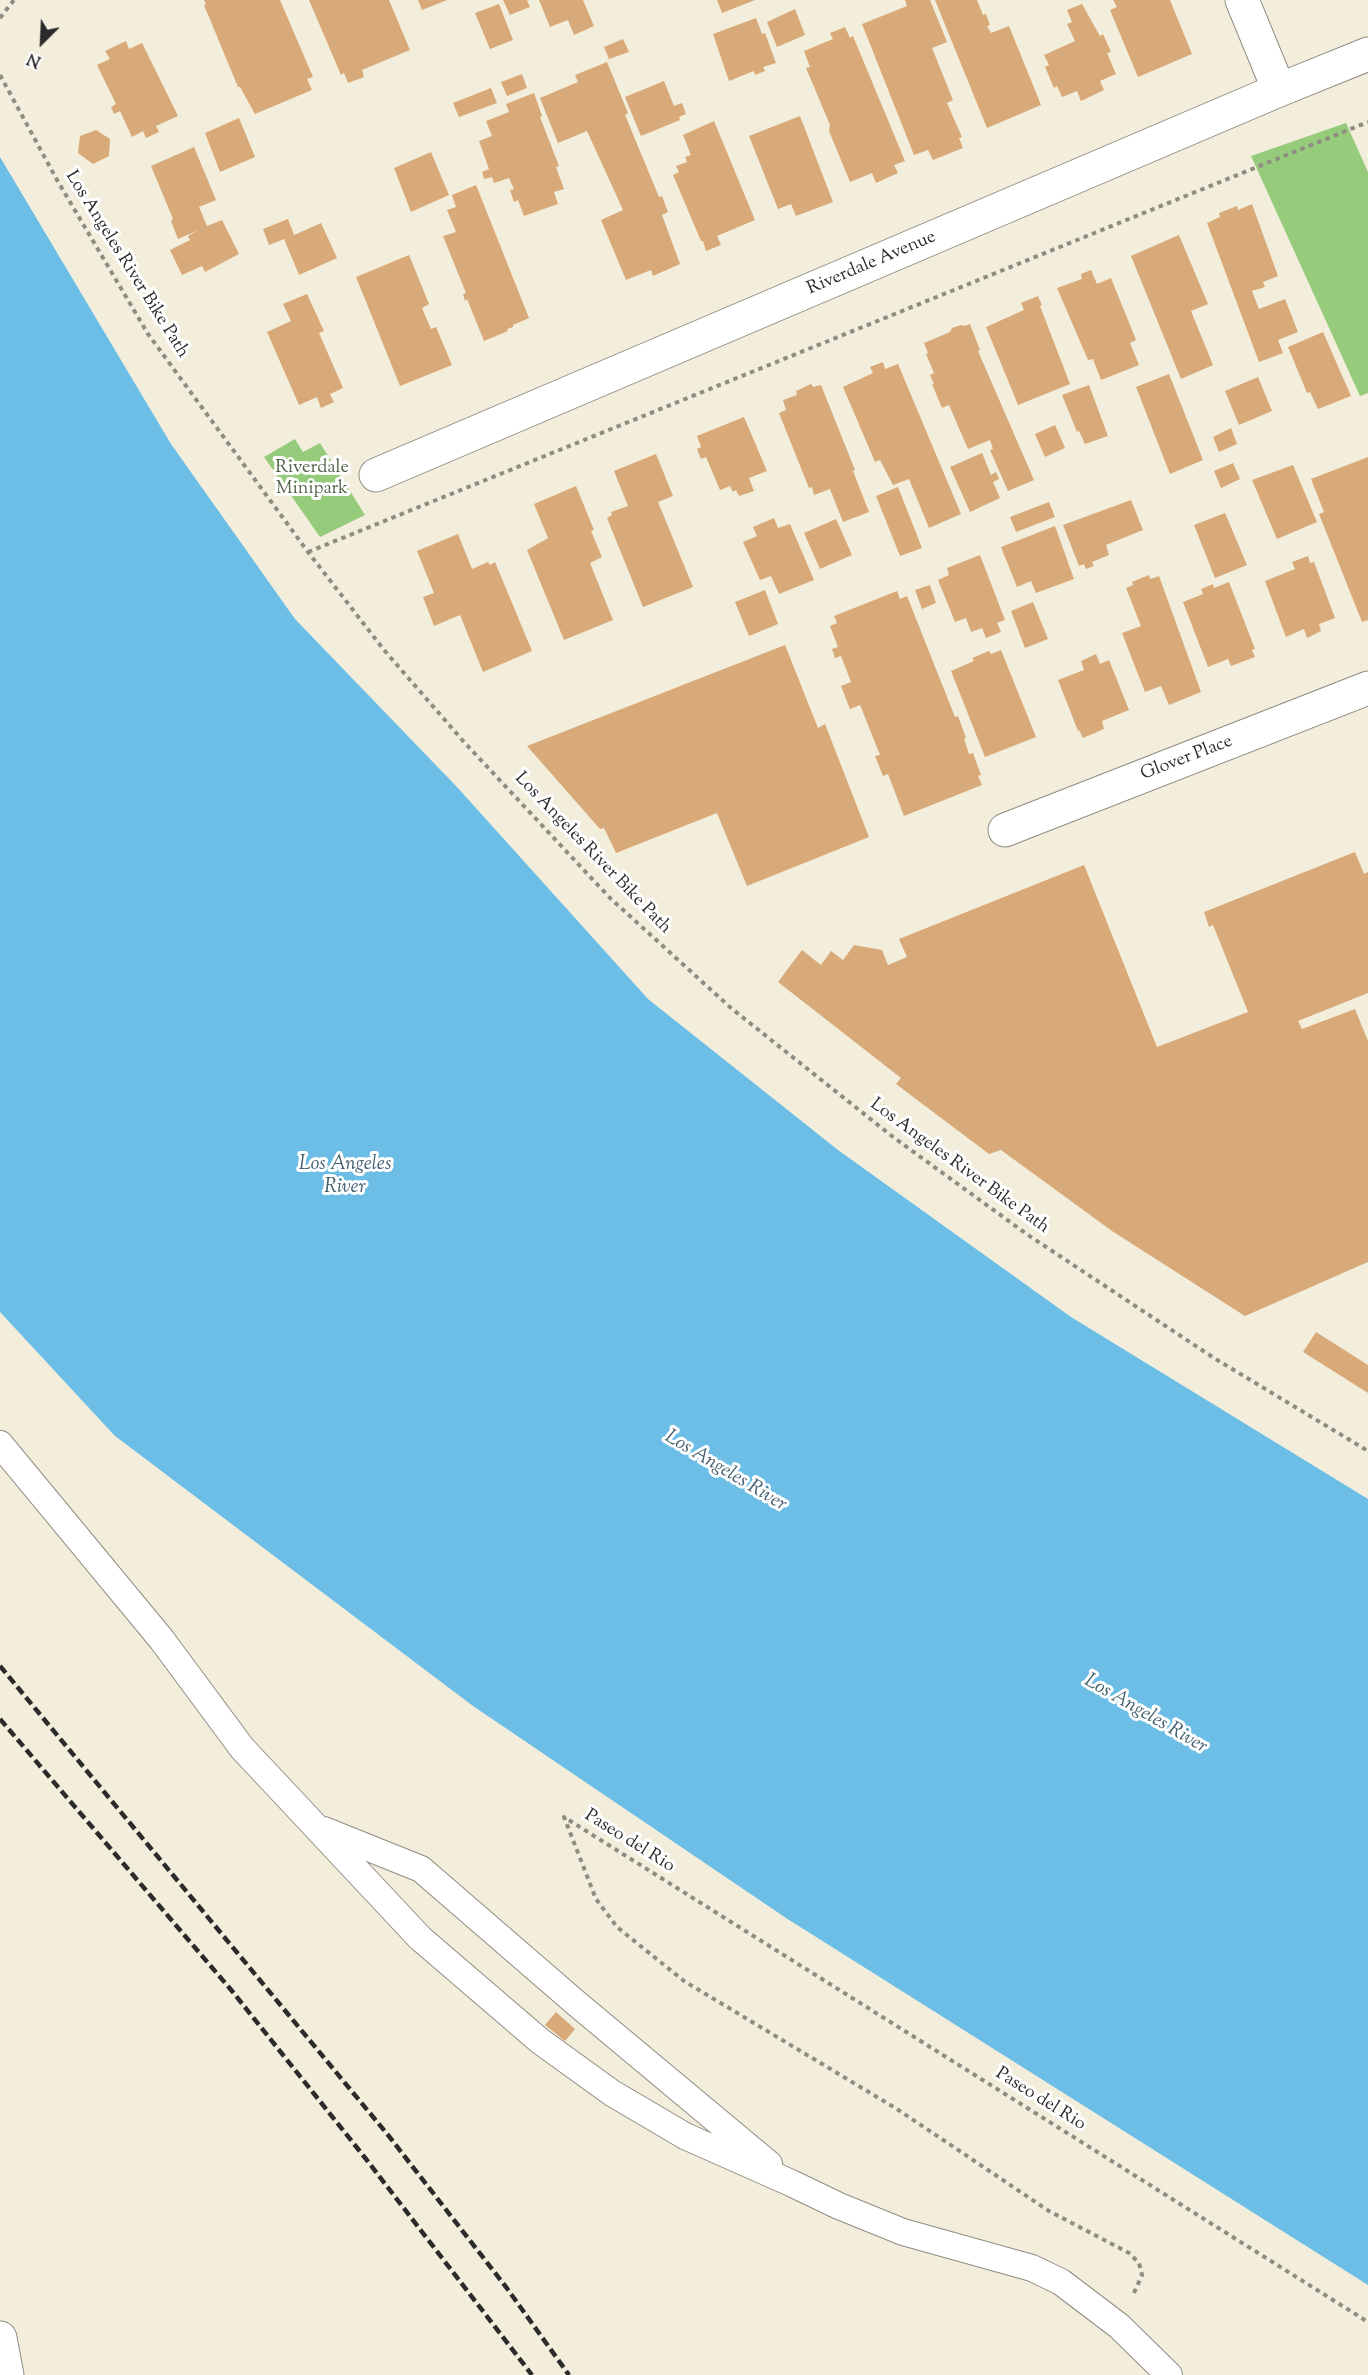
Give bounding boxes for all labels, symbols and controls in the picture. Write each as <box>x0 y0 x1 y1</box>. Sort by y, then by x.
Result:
north arrow <box>12 12 72 72</box>
text: N <box>24 46 45 72</box>
street label: Los Angeles River Bike Path <box>59 167 193 363</box>
street label: Riverdale Avenue <box>804 227 940 301</box>
park label: Riverdale Minipark <box>275 458 349 500</box>
street label: Glover Place <box>1138 732 1236 786</box>
street label: Los Angeles River Bike Path <box>509 769 675 939</box>
street label: Los Angeles River Bike Path <box>865 1095 1053 1239</box>
water label: Los Angeles River <box>299 1154 391 1201</box>
water label: Los Angeles River <box>660 1426 790 1518</box>
water label: Los Angeles River <box>1079 1670 1211 1760</box>
street label: Paseo del Rio <box>580 1806 678 1878</box>
street label: Paseo del Rio <box>991 2064 1089 2136</box>

